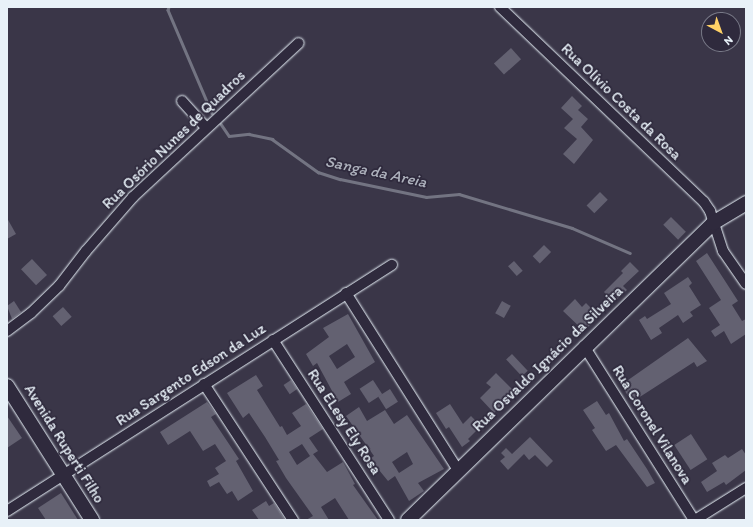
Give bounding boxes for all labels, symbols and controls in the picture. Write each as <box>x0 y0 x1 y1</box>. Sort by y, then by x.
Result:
north arrow <box>701 12 741 52</box>
text: N <box>721 33 736 48</box>
street label: Rua Olívio Costa da Rosa <box>557 40 685 164</box>
street label: Rua Osório Nunes de Quadros <box>99 67 249 213</box>
water label: Sanga da Areia <box>323 152 429 192</box>
street label: Rua Osvaldo Ignácio da Silveira <box>469 282 627 436</box>
street label: Rua Sargento Edson da Luz <box>113 320 269 430</box>
street label: Rua Coronel Vilanova <box>608 362 696 488</box>
street label: Rua ELesy Ely Rosa <box>303 366 385 478</box>
street label: Avenida Ruperti Filho <box>20 381 108 507</box>

